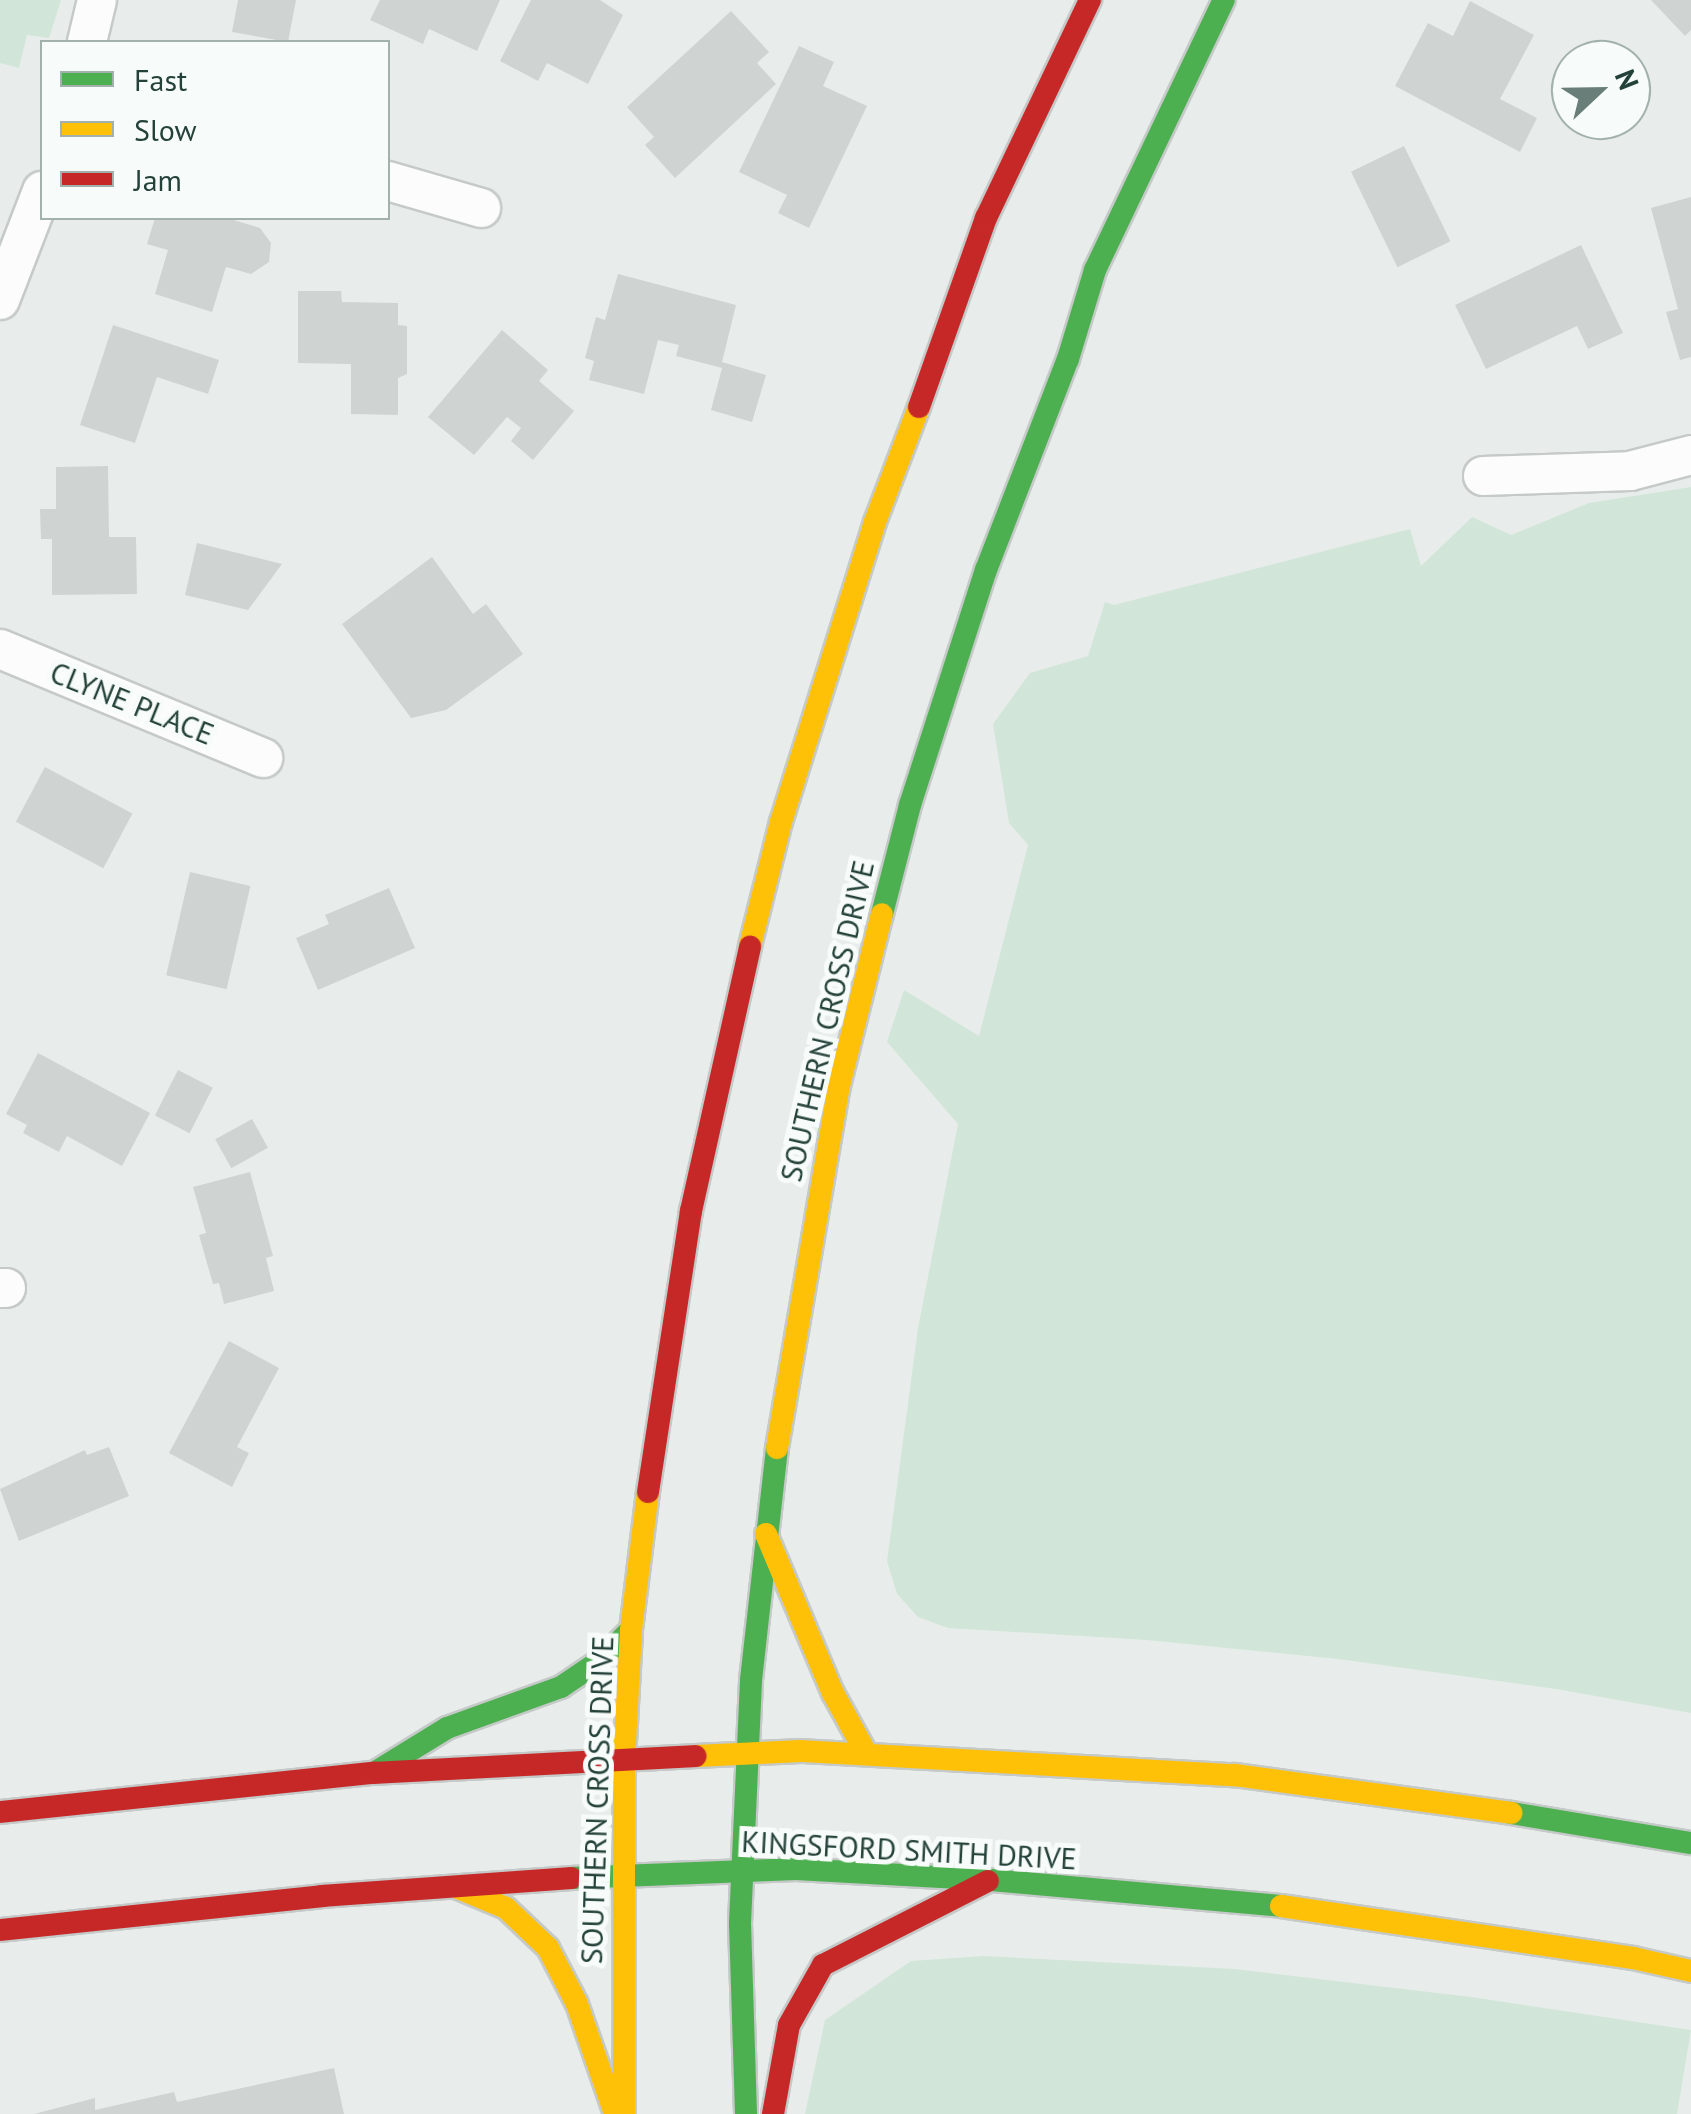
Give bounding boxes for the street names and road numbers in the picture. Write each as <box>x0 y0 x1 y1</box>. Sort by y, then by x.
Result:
street label: CLYNE PLACE <box>45 654 219 752</box>
street label: SOUTHERN CROSS DRIVE <box>773 857 881 1185</box>
street label: SOUTHERN CROSS DRIVE <box>573 1635 621 1965</box>
street label: KINGSFORD SMITH DRIVE <box>741 1823 1077 1877</box>

